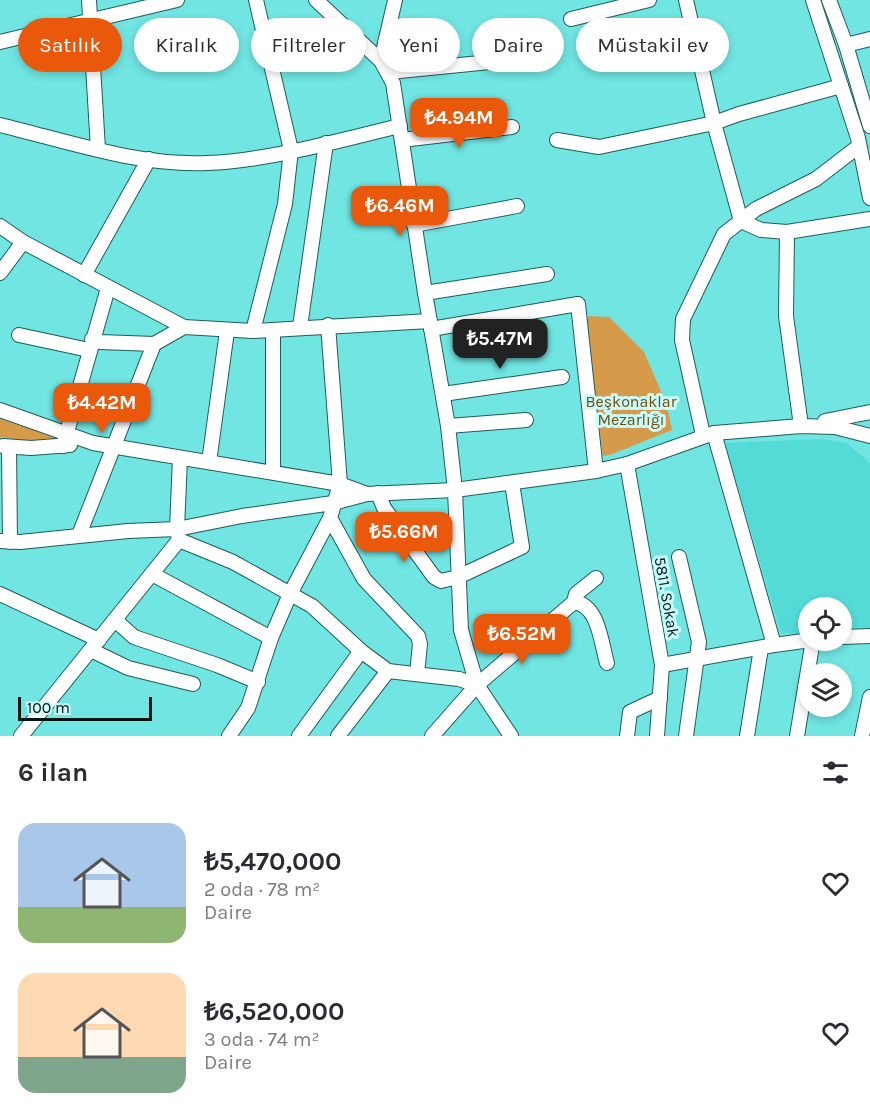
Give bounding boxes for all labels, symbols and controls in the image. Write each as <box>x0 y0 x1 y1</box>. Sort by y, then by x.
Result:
chip: Satılık <box>18 18 122 72</box>
chip: Kiralık <box>134 18 239 72</box>
chip: Filtreler <box>251 18 366 72</box>
chip: Yeni <box>378 18 460 72</box>
chip: Daire <box>472 18 564 72</box>
chip: Müstakil ev <box>576 18 729 72</box>
pin: ₺4.94M <box>410 98 508 149</box>
text: ₺4.94M <box>424 106 494 129</box>
pin: ₺6.46M <box>351 186 449 237</box>
text: ₺6.46M <box>365 194 435 217</box>
pin: ₺5.47M <box>451 319 549 370</box>
text: ₺5.47M <box>467 327 533 350</box>
pin: ₺4.42M <box>53 383 151 434</box>
text: ₺4.42M <box>67 391 137 414</box>
park label: Beşkonaklar Mezarlığı <box>586 392 677 429</box>
pin: ₺5.66M <box>355 512 453 563</box>
text: ₺5.66M <box>369 520 439 543</box>
street label: 5811. Sokak <box>651 555 683 639</box>
map controls <box>798 597 852 717</box>
button: locate <box>798 597 852 651</box>
pin: ₺6.52M <box>473 614 571 665</box>
text: ₺6.52M <box>487 622 557 645</box>
button: layers <box>798 663 852 717</box>
scale bar <box>18 694 152 722</box>
text: 100 m <box>27 698 70 717</box>
icon: filters <box>819 756 852 789</box>
text: 6 ilan <box>18 757 88 788</box>
text: ₺5,470,000 <box>204 846 341 877</box>
icon: home <box>66 847 138 919</box>
icon: heart <box>819 867 852 900</box>
text: 2 oda · 78 m² <box>204 878 320 901</box>
text: Daire <box>204 901 252 924</box>
text: ₺6,520,000 <box>204 996 344 1027</box>
icon: home <box>66 997 138 1069</box>
icon: heart <box>819 1017 852 1050</box>
text: 3 oda · 74 m² <box>204 1028 319 1051</box>
text: Daire <box>204 1051 252 1074</box>

